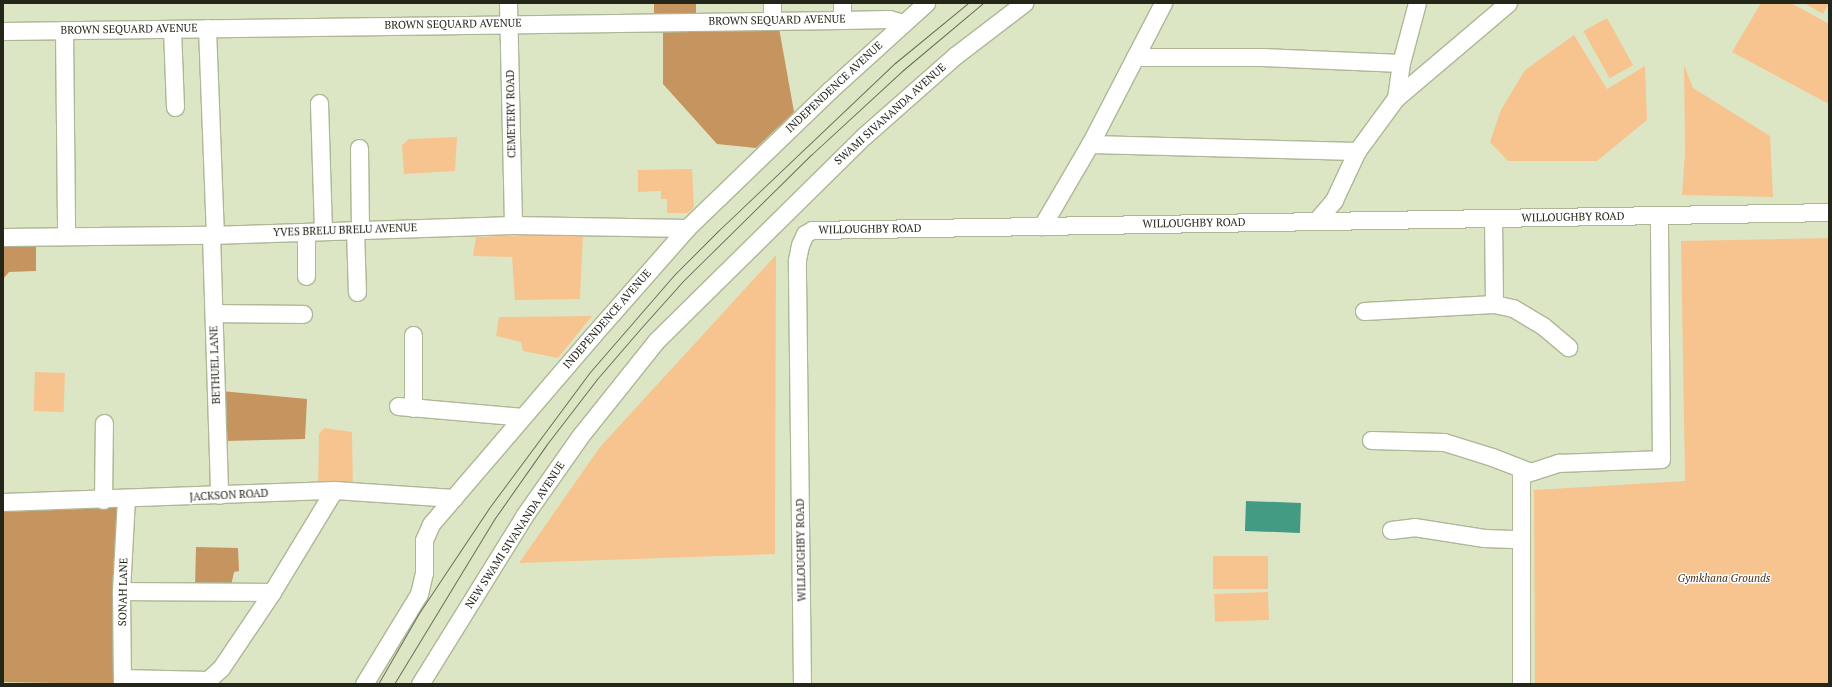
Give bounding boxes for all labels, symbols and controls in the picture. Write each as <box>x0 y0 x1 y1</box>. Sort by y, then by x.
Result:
street label: BROWN SEQUARD AVENUE <box>708 12 846 28</box>
street label: BROWN SEQUARD AVENUE <box>384 16 522 32</box>
street label: BROWN SEQUARD AVENUE <box>60 21 198 37</box>
street label: INDEPENDENCE AVENUE <box>783 39 885 135</box>
street label: SWAMI SIVANANDA AVENUE <box>831 60 949 168</box>
street label: CEMETERY ROAD <box>504 70 518 158</box>
street label: WILLOUGHBY ROAD <box>1521 210 1625 224</box>
street label: WILLOUGHBY ROAD <box>1142 216 1246 230</box>
street label: YVES BRELU BRELU AVENUE <box>273 221 417 239</box>
street label: WILLOUGHBY ROAD <box>818 222 922 236</box>
street label: INDEPENDENCE AVENUE <box>560 266 654 372</box>
street label: BETHUEL LANE <box>207 326 223 404</box>
street label: NEW SWAMI SIVANANDA AVENUE <box>462 459 568 611</box>
street label: JACKSON ROAD <box>189 486 269 504</box>
street label: WILLOUGHBY ROAD <box>794 498 808 602</box>
street label: SONAH LANE <box>116 558 130 626</box>
park label: Gymkhana Grounds <box>1678 571 1770 585</box>

